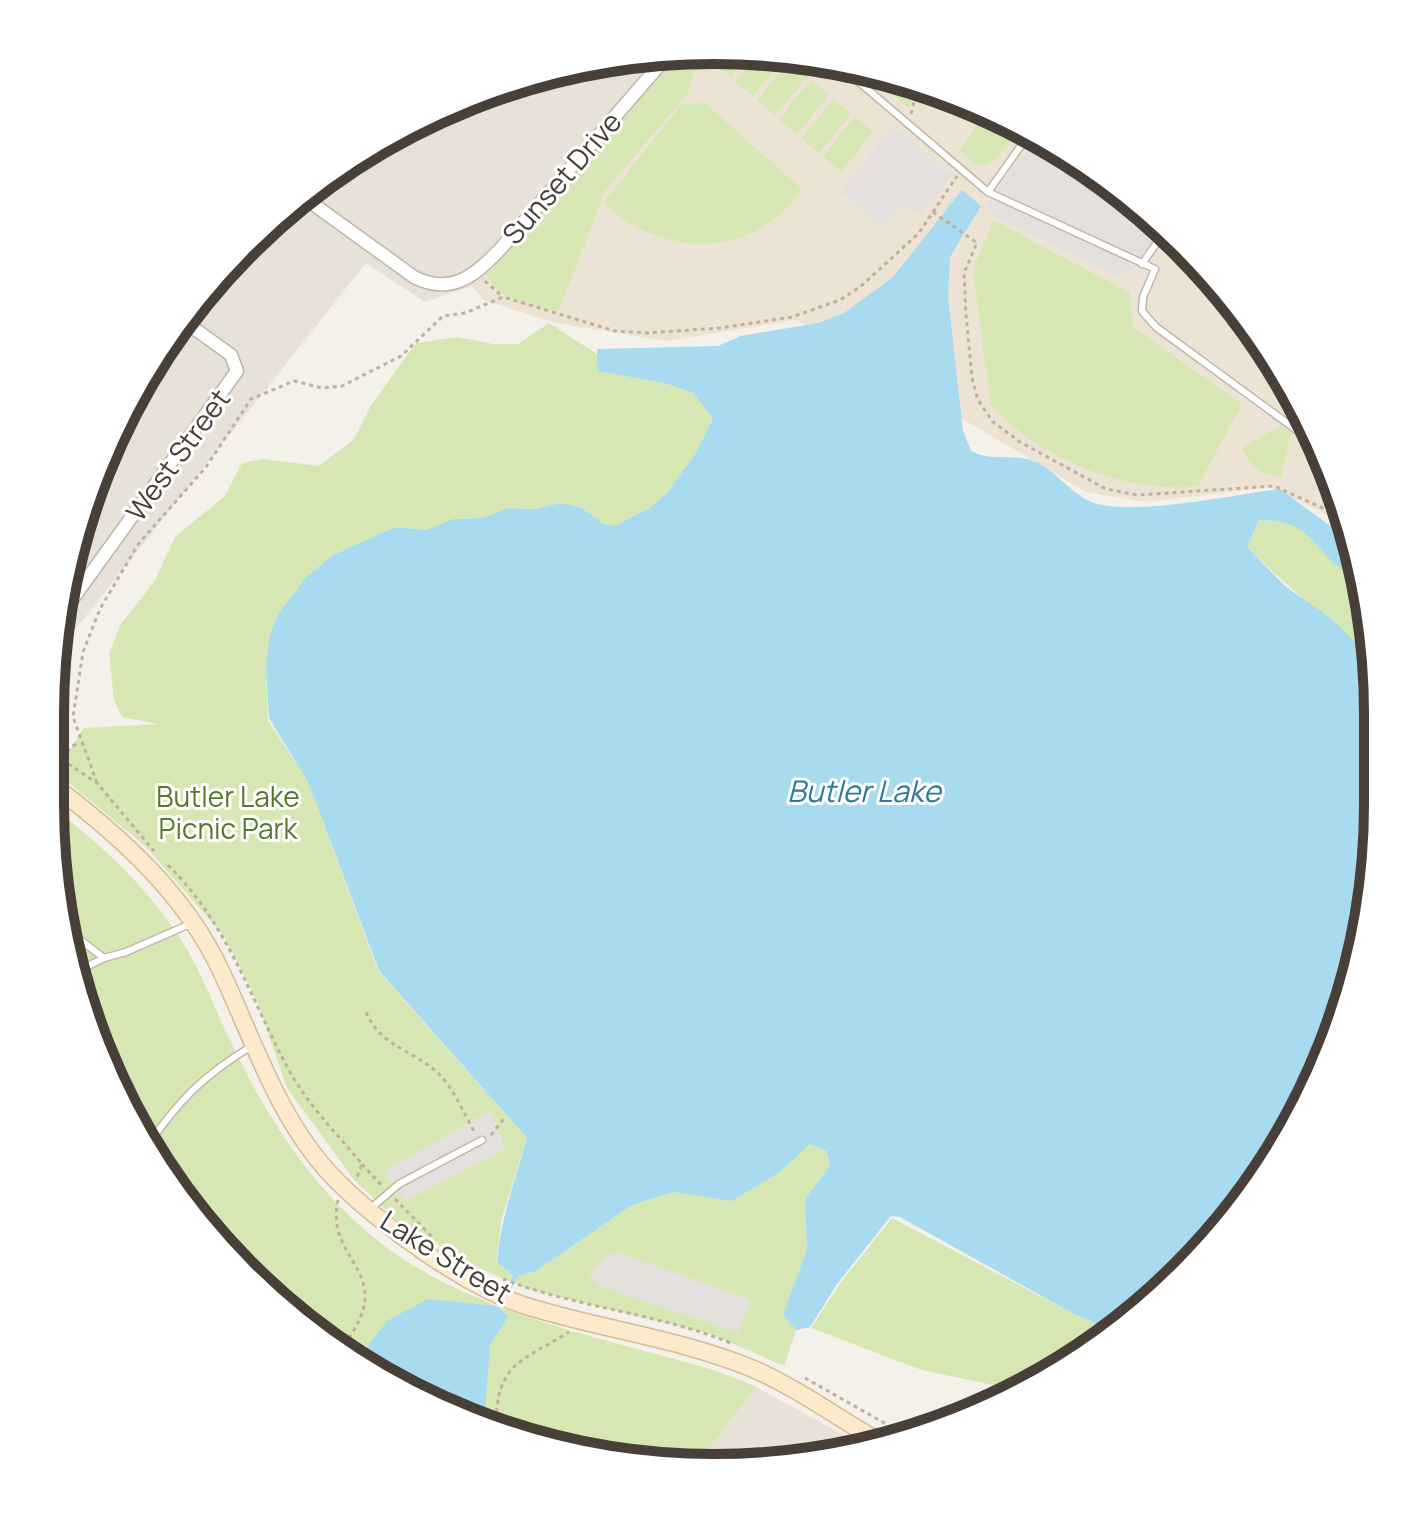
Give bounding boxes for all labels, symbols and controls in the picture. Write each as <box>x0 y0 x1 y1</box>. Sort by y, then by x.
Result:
street label: Sunset Drive <box>493 103 629 252</box>
street label: West Street <box>116 381 238 528</box>
water label: Butler Lake <box>787 770 942 811</box>
park label: Butler Lake Picnic Park <box>156 777 300 847</box>
street label: Lake Street <box>374 1201 519 1311</box>

